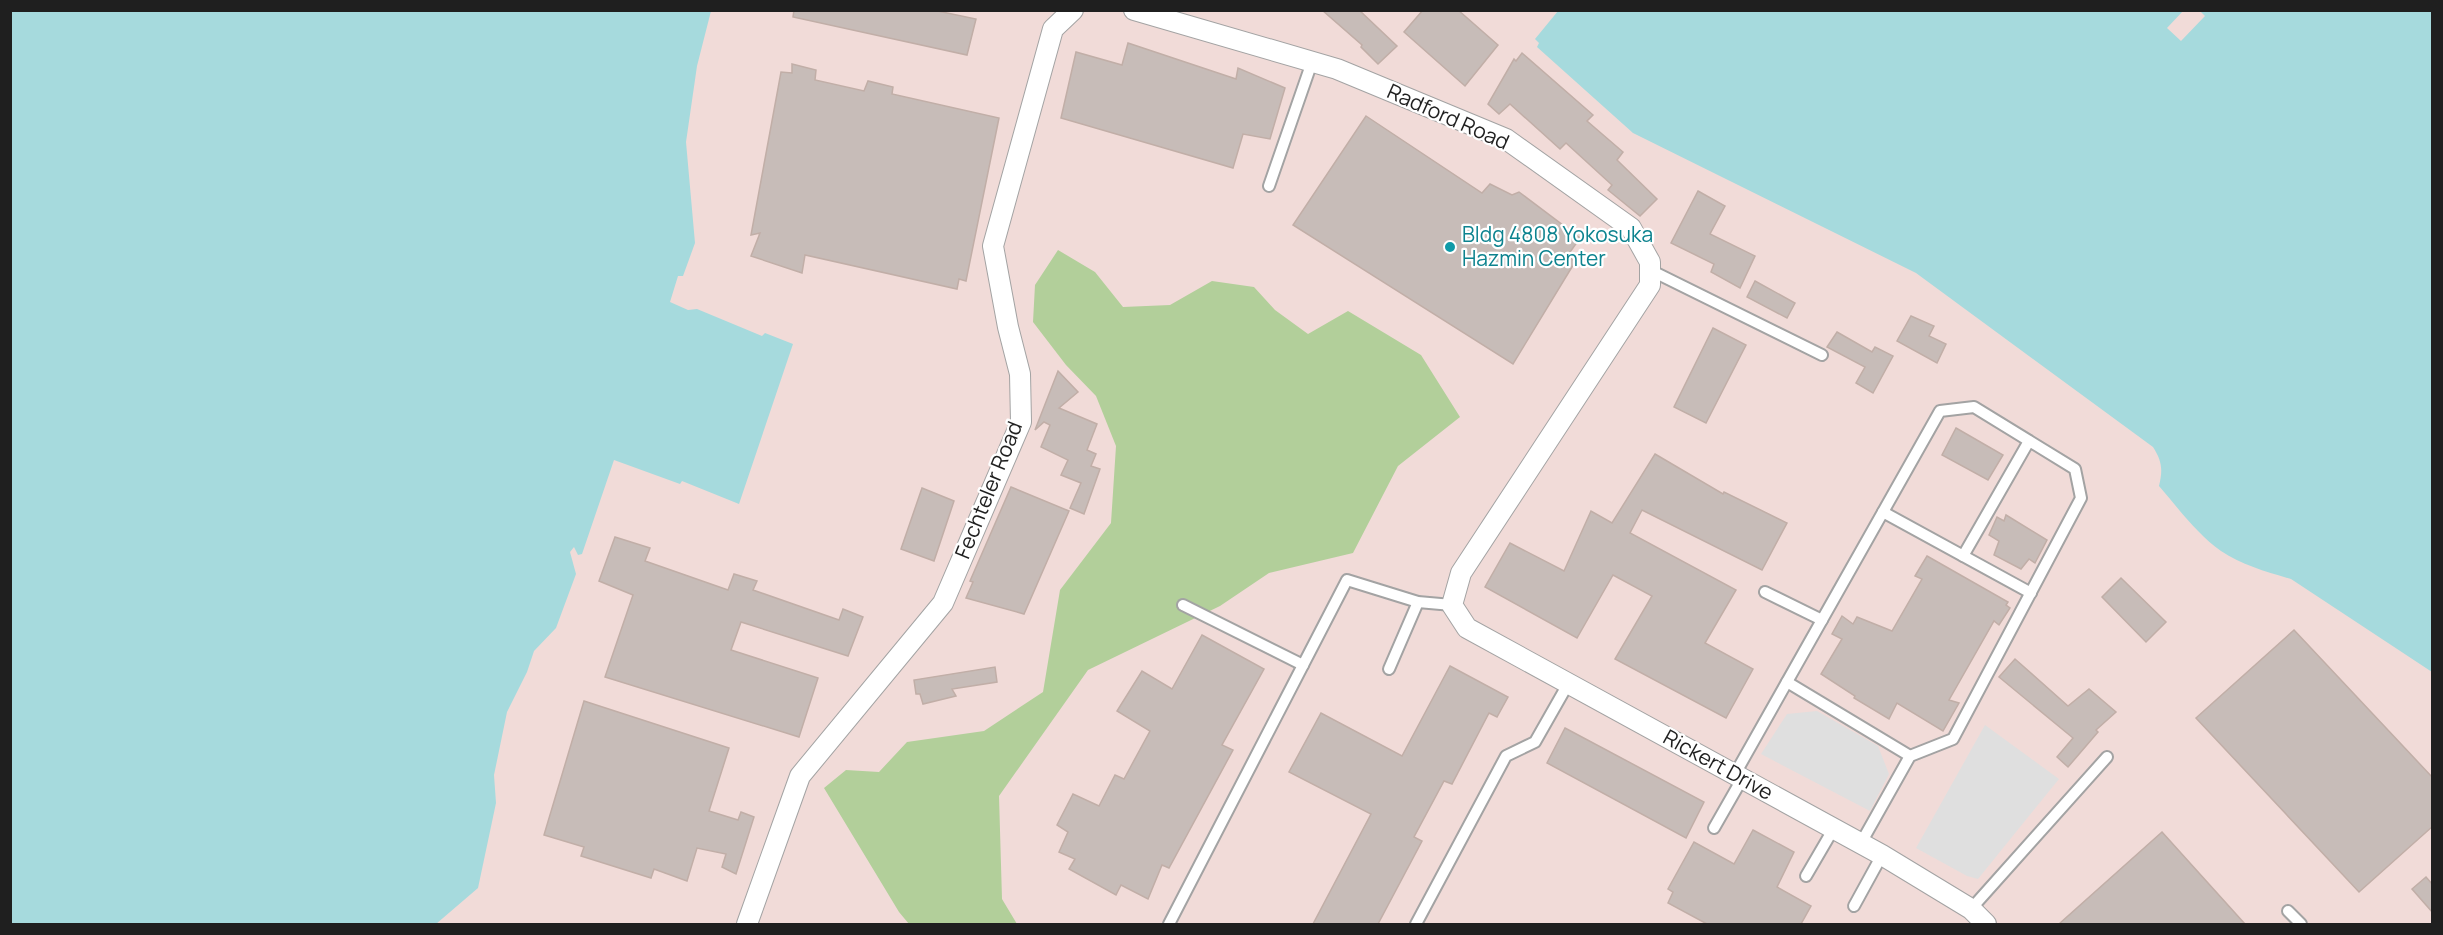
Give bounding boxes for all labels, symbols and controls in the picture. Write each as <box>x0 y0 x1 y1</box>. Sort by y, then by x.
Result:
street label: Radford Road <box>1383 77 1514 155</box>
place label: Bldg 4808 Yokosuka Hazmin Center <box>1462 220 1653 272</box>
marker: Bldg 4808 Yokosuka Hazmin Center <box>1443 240 1457 254</box>
street label: Fechteler Road <box>948 417 1028 562</box>
street label: Rickert Drive <box>1659 722 1778 806</box>

